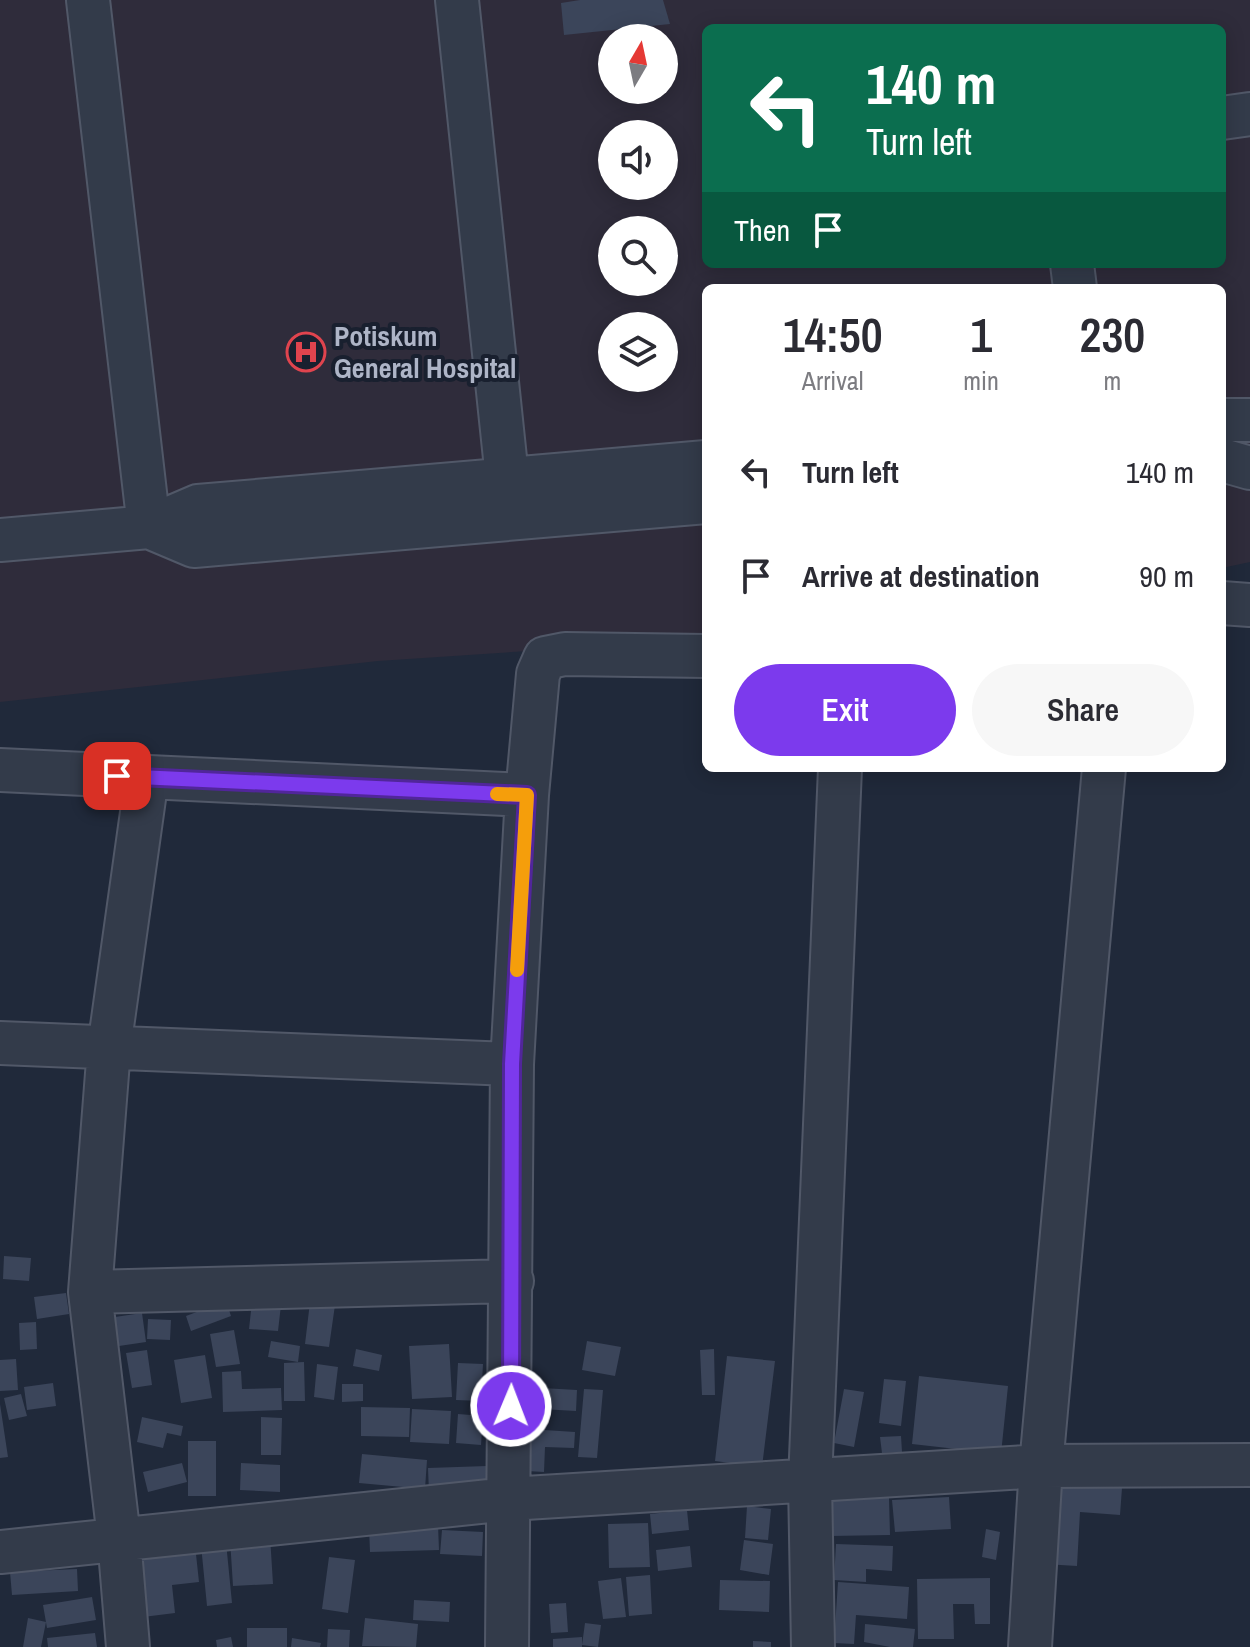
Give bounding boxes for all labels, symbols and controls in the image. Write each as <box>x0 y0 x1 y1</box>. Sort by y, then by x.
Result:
north arrow <box>598 24 678 104</box>
map controls <box>598 24 678 392</box>
text: 140 m <box>866 46 996 121</box>
icon: left <box>734 56 838 160</box>
text: Turn left <box>866 118 972 166</box>
button: sound <box>598 120 678 200</box>
icon: arrive <box>806 208 850 252</box>
text: Then <box>734 210 790 250</box>
button: search <box>598 216 678 296</box>
text: 14:50 <box>783 302 883 367</box>
text: 1 <box>970 302 992 367</box>
text: 230 <box>1080 302 1145 367</box>
button: layers <box>598 312 678 392</box>
place label: Potiskum General Hospital <box>334 317 516 387</box>
hospital icon: Potiskum General Hospital <box>285 331 327 373</box>
text: Arrival <box>802 363 863 398</box>
text: min <box>963 363 999 398</box>
text: m <box>1104 363 1121 398</box>
icon: left <box>734 450 778 494</box>
text: Turn left <box>802 452 899 492</box>
text: 140 m <box>1126 452 1194 492</box>
icon: arrive <box>734 554 778 598</box>
text: Arrive at destination <box>802 556 1040 596</box>
text: 90 m <box>1139 556 1194 596</box>
button: Exit <box>734 664 956 756</box>
button: Share <box>972 664 1194 756</box>
pin <box>83 742 151 810</box>
icon: arrive <box>95 754 139 798</box>
position arrow <box>469 1364 553 1448</box>

